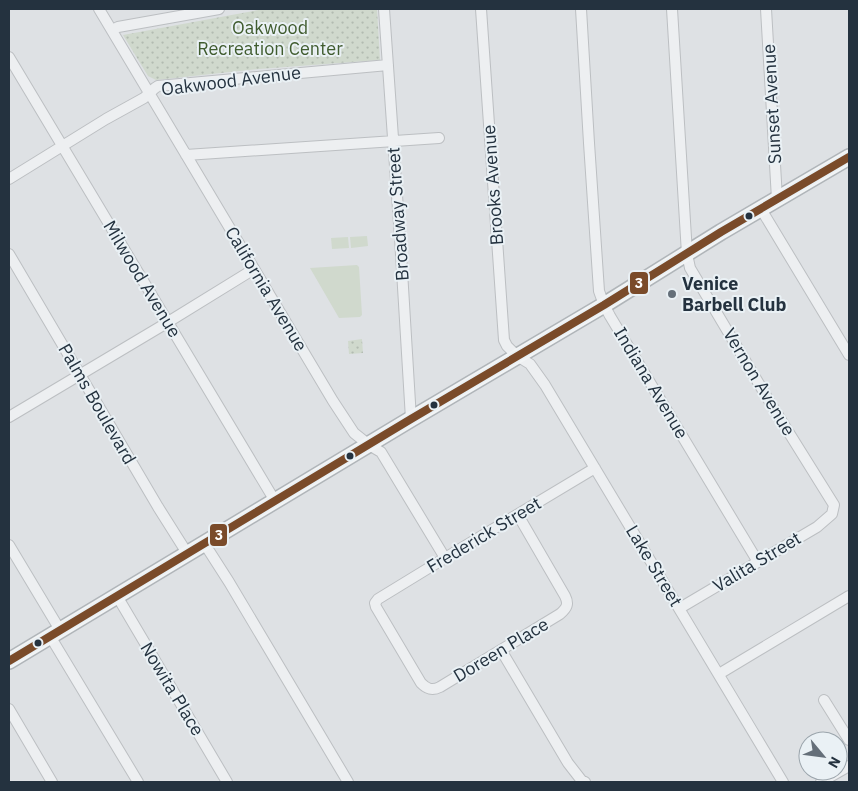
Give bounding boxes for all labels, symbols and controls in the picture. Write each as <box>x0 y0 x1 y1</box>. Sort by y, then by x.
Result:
park label: Oakwood Recreation Center <box>197 16 343 60</box>
street label: Sunset Avenue <box>757 43 786 165</box>
street label: Oakwood Avenue <box>160 61 302 100</box>
street label: Brooks Avenue <box>477 124 508 246</box>
street label: Broadway Street <box>381 146 414 282</box>
unlabelled marker <box>744 211 754 221</box>
street label: Milwood Avenue <box>98 216 186 342</box>
street label: California Avenue <box>220 222 313 355</box>
line badge: 3 <box>629 271 649 295</box>
place label: Venice Barbell Club <box>682 272 786 316</box>
text: 3 <box>635 274 643 292</box>
marker: Venice Barbell Club <box>666 288 678 300</box>
street label: Indiana Avenue <box>609 323 694 443</box>
street label: Vernon Avenue <box>718 324 801 440</box>
street label: Palms Boulevard <box>53 339 141 468</box>
unlabelled marker <box>429 400 439 410</box>
unlabelled marker <box>345 451 355 461</box>
street label: Frederick Street <box>422 491 545 578</box>
street label: Lake Street <box>621 521 688 611</box>
line badge: 3 <box>209 523 228 547</box>
text: 3 <box>215 526 223 544</box>
street label: Valita Street <box>708 526 805 597</box>
street label: Doreen Place <box>449 612 553 687</box>
unlabelled marker <box>33 638 43 648</box>
street label: Nowita Place <box>135 638 210 740</box>
north arrow <box>798 731 848 781</box>
text: N <box>824 754 845 771</box>

